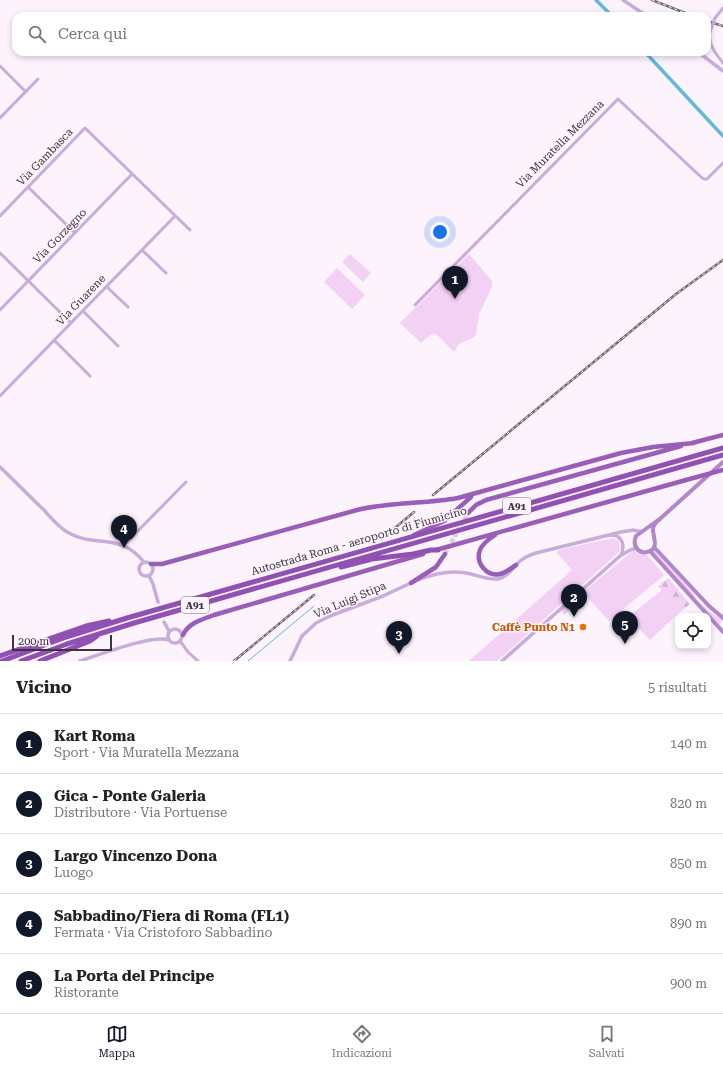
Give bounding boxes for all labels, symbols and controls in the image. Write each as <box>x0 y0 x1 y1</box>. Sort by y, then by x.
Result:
search box <box>12 12 711 56</box>
icon: search <box>26 23 48 45</box>
text: Cerca qui <box>58 25 127 43</box>
street label: Via Muratella Mezzana <box>513 97 607 191</box>
street label: Via Gambasca <box>14 126 76 188</box>
street label: Via Gorzegno <box>31 206 90 266</box>
your location <box>430 222 450 242</box>
pin: 1 <box>442 266 468 299</box>
street label: Via Guarene <box>54 272 108 328</box>
road number: A91 <box>503 498 531 514</box>
street label: Autostrada Roma - aeroporto di Fiumicino <box>250 504 469 578</box>
pin: 4 <box>111 515 137 548</box>
street label: Via Luigi Stipa <box>312 579 388 621</box>
pin: 2 <box>561 584 587 617</box>
road number: A91 <box>181 597 209 613</box>
pin: 5 <box>612 611 638 644</box>
map controls <box>675 613 711 649</box>
button: locate <box>675 613 711 649</box>
pin: 3 <box>386 621 412 654</box>
place label: Caffè Punto N1 <box>492 621 575 634</box>
marker: Caffè Punto N1 <box>578 622 588 632</box>
scale bar <box>12 633 112 652</box>
text: 200 m <box>18 635 49 648</box>
text: Vicino <box>16 677 72 697</box>
text: 5 risultati <box>648 680 707 695</box>
text: Kart Roma <box>54 727 135 745</box>
text: 1 <box>25 736 33 751</box>
text: 140 m <box>670 736 707 751</box>
text: Sport · Via Muratella Mezzana <box>54 745 239 760</box>
text: Gica - Ponte Galeria <box>54 787 206 805</box>
text: 2 <box>25 796 33 811</box>
text: 820 m <box>670 796 707 811</box>
text: Distributore · Via Portuense <box>54 805 227 820</box>
text: Largo Vincenzo Dona <box>54 847 217 865</box>
text: 3 <box>25 856 33 871</box>
text: 850 m <box>670 856 707 871</box>
text: Luogo <box>54 865 93 880</box>
text: Sabbadino/Fiera di Roma (FL1) <box>54 907 289 925</box>
text: 4 <box>25 916 33 931</box>
text: 890 m <box>670 916 707 931</box>
text: Fermata · Via Cristoforo Sabbadino <box>54 925 273 940</box>
text: La Porta del Principe <box>54 967 214 985</box>
text: 5 <box>25 976 33 991</box>
text: 900 m <box>670 976 707 991</box>
text: Ristorante <box>54 985 119 1000</box>
tab: Mappa <box>98 1023 135 1060</box>
tab: Indicazioni <box>332 1023 392 1060</box>
tab: Salvati <box>589 1023 625 1060</box>

